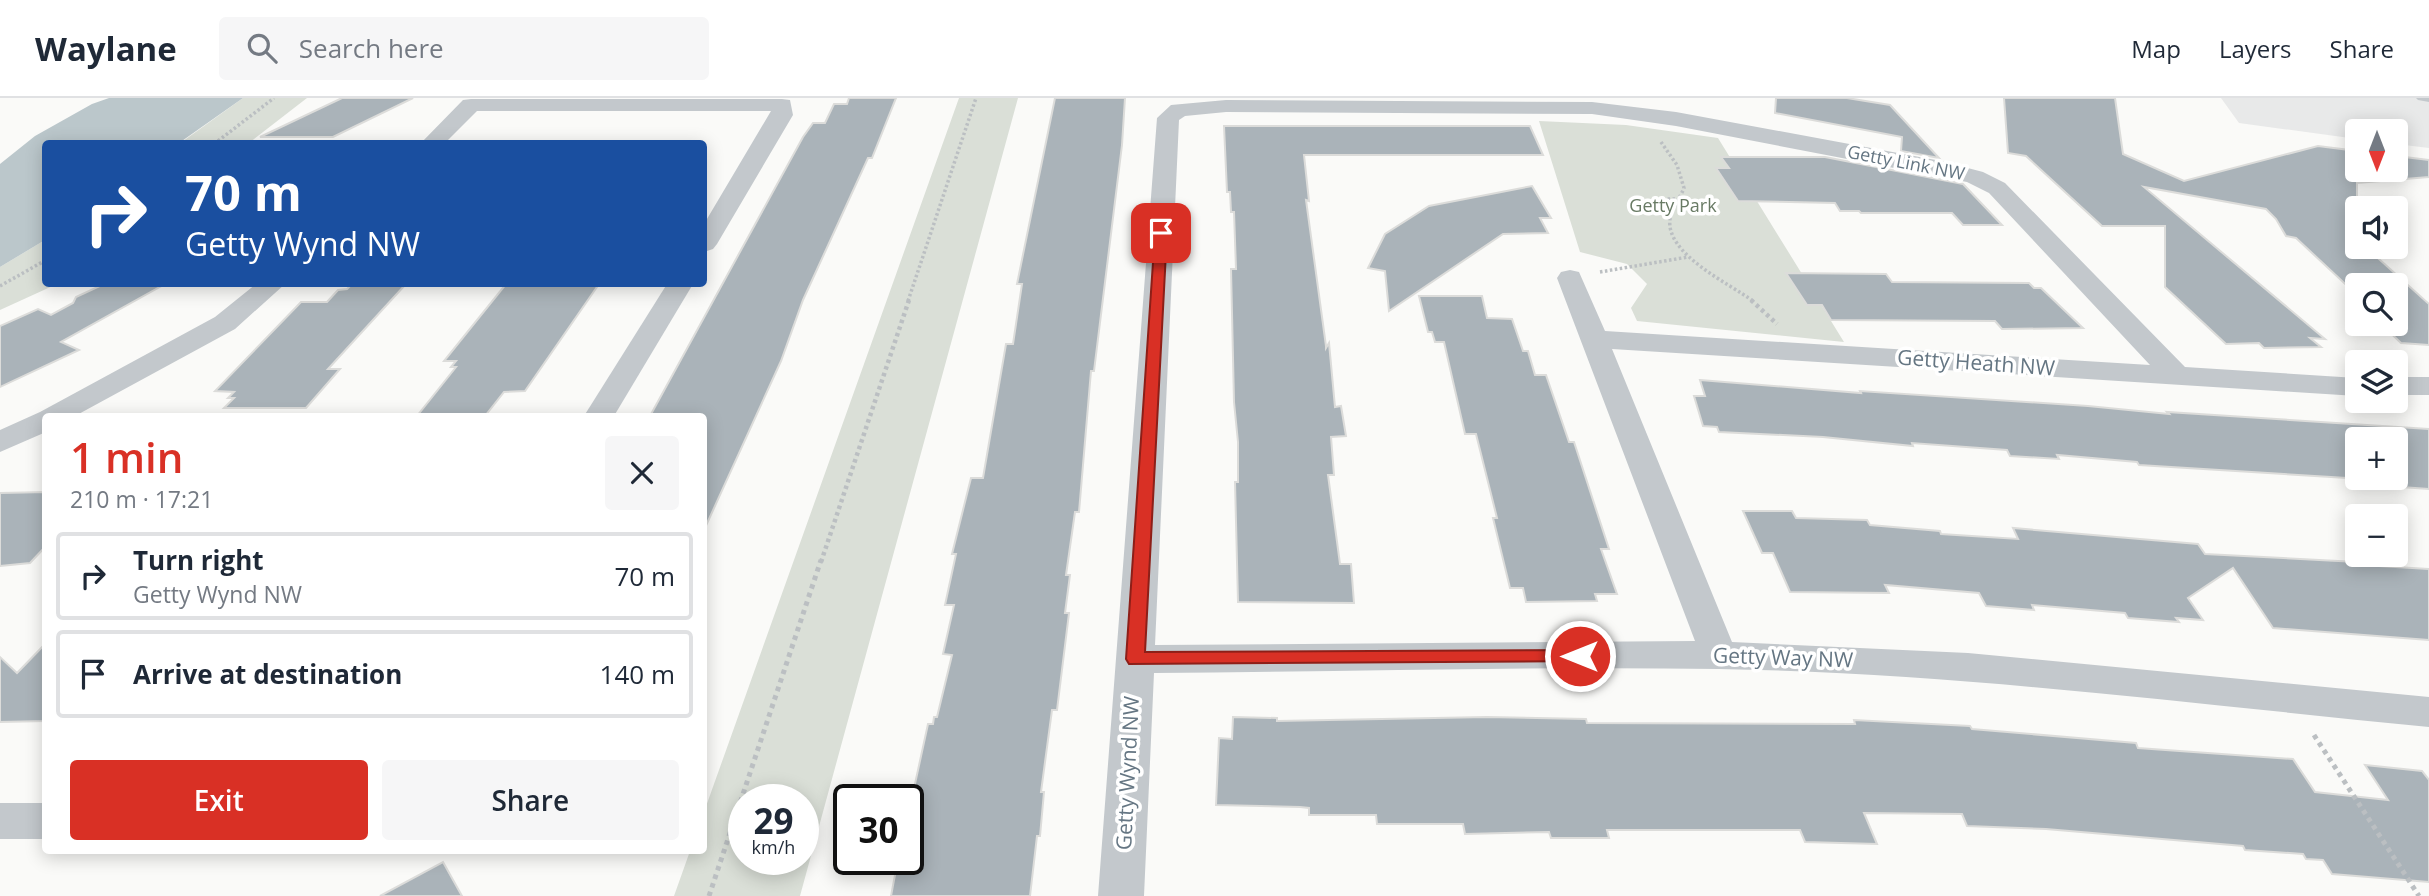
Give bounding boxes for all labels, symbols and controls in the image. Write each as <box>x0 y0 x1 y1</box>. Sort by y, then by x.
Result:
search box <box>219 17 709 80</box>
text: Waylane <box>35 26 177 71</box>
icon: search <box>243 29 281 67</box>
text: Search here <box>299 30 444 66</box>
text: Map <box>2131 32 2181 65</box>
text: Layers <box>2219 32 2292 65</box>
text: Share <box>2330 32 2394 65</box>
north arrow <box>2345 119 2408 182</box>
map controls <box>2345 119 2408 567</box>
street label: Getty Link NW <box>1845 139 1967 185</box>
text: 70 m <box>185 159 302 225</box>
icon: right <box>70 168 161 259</box>
park label: Getty Park <box>1629 193 1717 217</box>
button: sound <box>2345 196 2408 259</box>
pin <box>1131 203 1191 263</box>
icon: arrive <box>1142 214 1180 252</box>
text: Getty Wynd NW <box>185 222 420 265</box>
button: search <box>2345 273 2408 336</box>
street label: Getty Heath NW <box>1896 343 2056 382</box>
button: layers <box>2345 350 2408 413</box>
button: + <box>2345 427 2408 490</box>
text: 1 min <box>70 428 183 485</box>
button: close <box>605 436 679 510</box>
text: 210 m · 17:21 <box>70 483 213 515</box>
button: − <box>2345 504 2408 567</box>
text: Turn right <box>133 542 264 578</box>
icon: right <box>74 557 112 595</box>
text: 70 m <box>614 558 675 594</box>
text: Getty Wynd NW <box>133 578 302 610</box>
position arrow <box>1543 619 1617 693</box>
street label: Getty Way NW <box>1712 641 1854 673</box>
icon: arrive <box>74 655 112 693</box>
text: Arrive at destination <box>133 656 402 692</box>
text: 140 m <box>600 656 675 692</box>
street label: Getty Wynd NW <box>1109 695 1145 851</box>
button: Exit <box>70 760 368 840</box>
button: Share <box>382 760 679 840</box>
speed limit sign: 30 <box>833 784 924 875</box>
text: 29 <box>753 797 794 844</box>
text: km/h <box>752 835 795 859</box>

